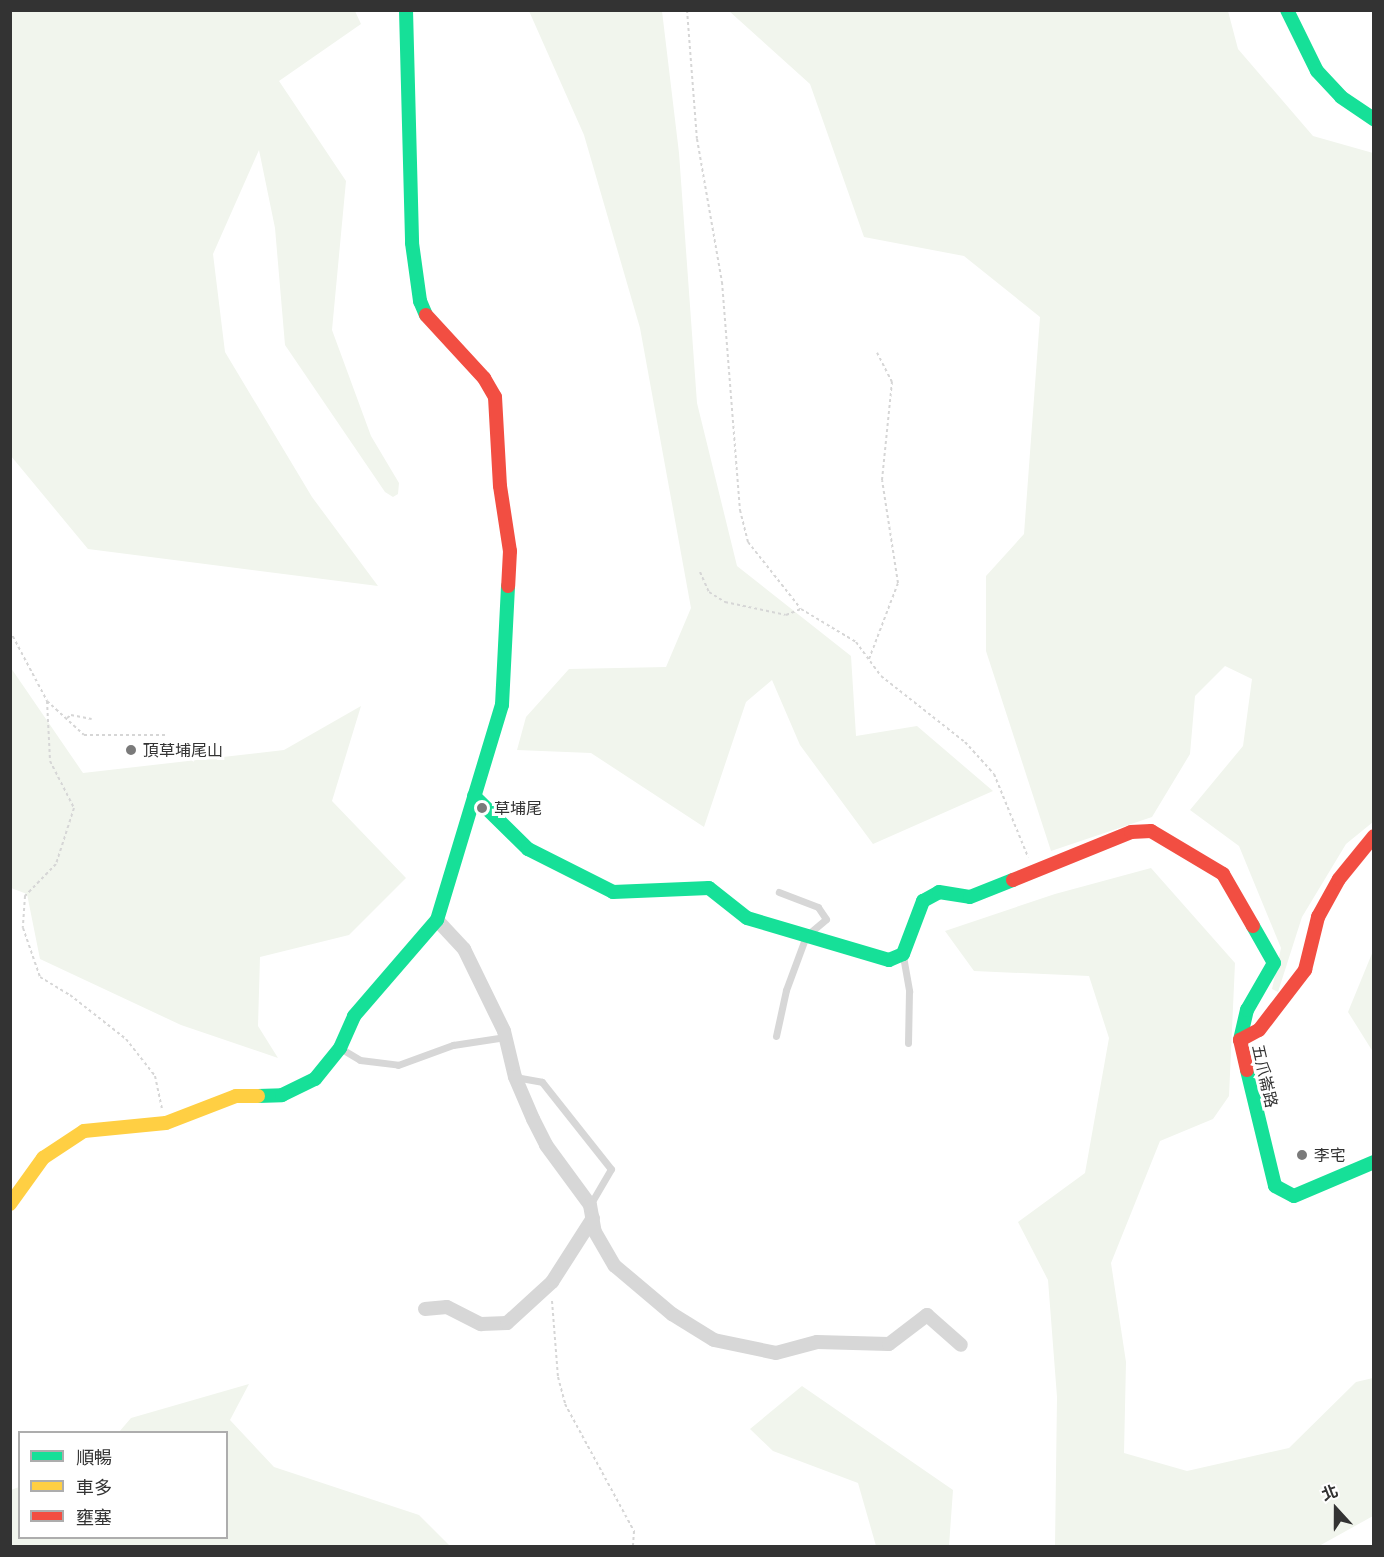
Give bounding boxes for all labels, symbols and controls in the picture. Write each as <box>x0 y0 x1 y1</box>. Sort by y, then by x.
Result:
place label: 頂草埔尾山 <box>143 740 223 760</box>
marker: 頂草埔尾山 <box>124 743 138 757</box>
place label: 草埔尾 <box>494 798 542 818</box>
marker: 草埔尾 <box>475 801 489 815</box>
street label: 五爪崙路 <box>1248 1043 1282 1109</box>
place label: 李宅 <box>1314 1145 1346 1165</box>
marker: 李宅 <box>1295 1148 1309 1162</box>
legend <box>18 1431 228 1539</box>
text: 順暢 <box>76 1446 112 1469</box>
text: 車多 <box>76 1476 112 1499</box>
north arrow <box>1306 1479 1366 1539</box>
text: 北 <box>1318 1480 1341 1504</box>
text: 壅塞 <box>76 1506 112 1529</box>

